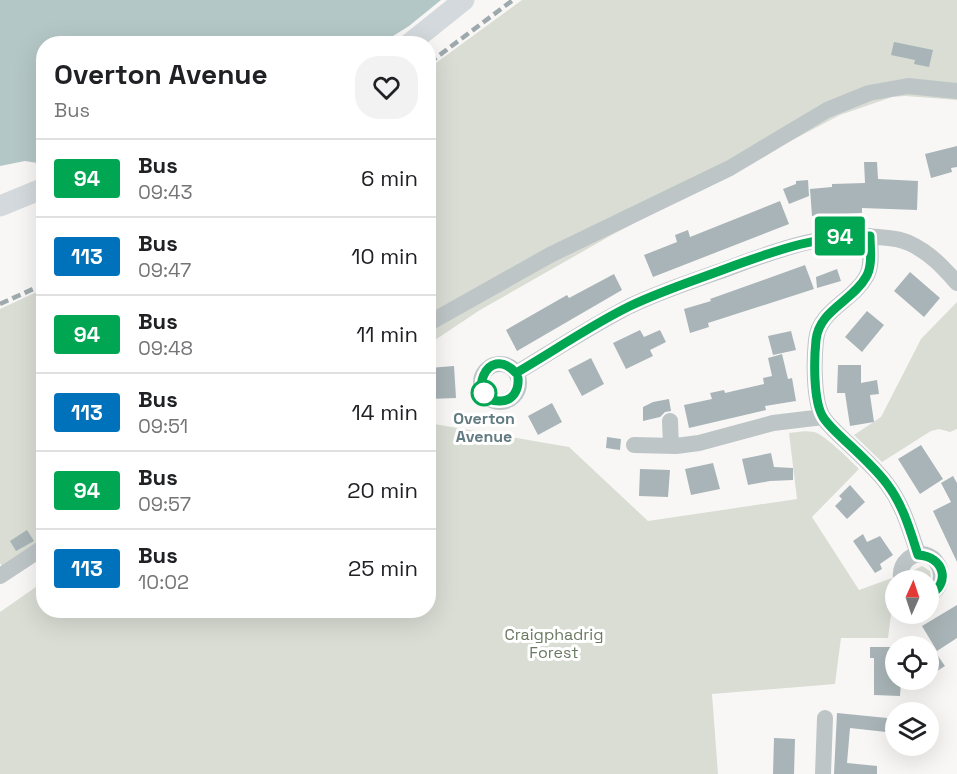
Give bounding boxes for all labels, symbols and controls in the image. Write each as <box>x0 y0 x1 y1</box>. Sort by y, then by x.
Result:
text: Overton Avenue <box>54 56 268 92</box>
button: heart <box>355 56 418 119</box>
text: Bus <box>54 97 90 123</box>
text: Bus <box>138 151 178 179</box>
text: 6 min <box>361 164 418 192</box>
text: 94 <box>74 165 100 192</box>
text: 09:43 <box>138 179 193 205</box>
line badge: 94 <box>813 216 867 256</box>
text: 94 <box>827 223 853 250</box>
text: Bus <box>138 229 178 257</box>
text: 10 min <box>351 242 418 270</box>
text: 113 <box>71 243 103 270</box>
text: 09:47 <box>138 257 191 283</box>
text: Bus <box>138 307 178 335</box>
text: 11 min <box>356 320 418 348</box>
text: 94 <box>74 321 100 348</box>
text: 09:48 <box>138 335 193 361</box>
marker: Overton Avenue <box>471 380 497 406</box>
text: Bus <box>138 385 178 413</box>
text: 14 min <box>352 398 418 426</box>
text: 113 <box>71 399 103 426</box>
place label: Overton Avenue <box>453 408 515 447</box>
text: 09:51 <box>138 413 188 439</box>
text: Bus <box>138 463 178 491</box>
text: 20 min <box>347 476 418 504</box>
text: 94 <box>74 477 100 504</box>
text: 09:57 <box>138 491 191 517</box>
text: Bus <box>138 541 178 569</box>
text: 25 min <box>348 554 418 582</box>
text: 113 <box>71 555 103 582</box>
text: 10:02 <box>138 569 189 595</box>
north arrow <box>885 570 939 624</box>
map controls <box>885 570 939 756</box>
park label: Craigphadrig Forest <box>504 624 604 663</box>
button: locate <box>885 636 939 690</box>
button: layers <box>885 702 939 756</box>

